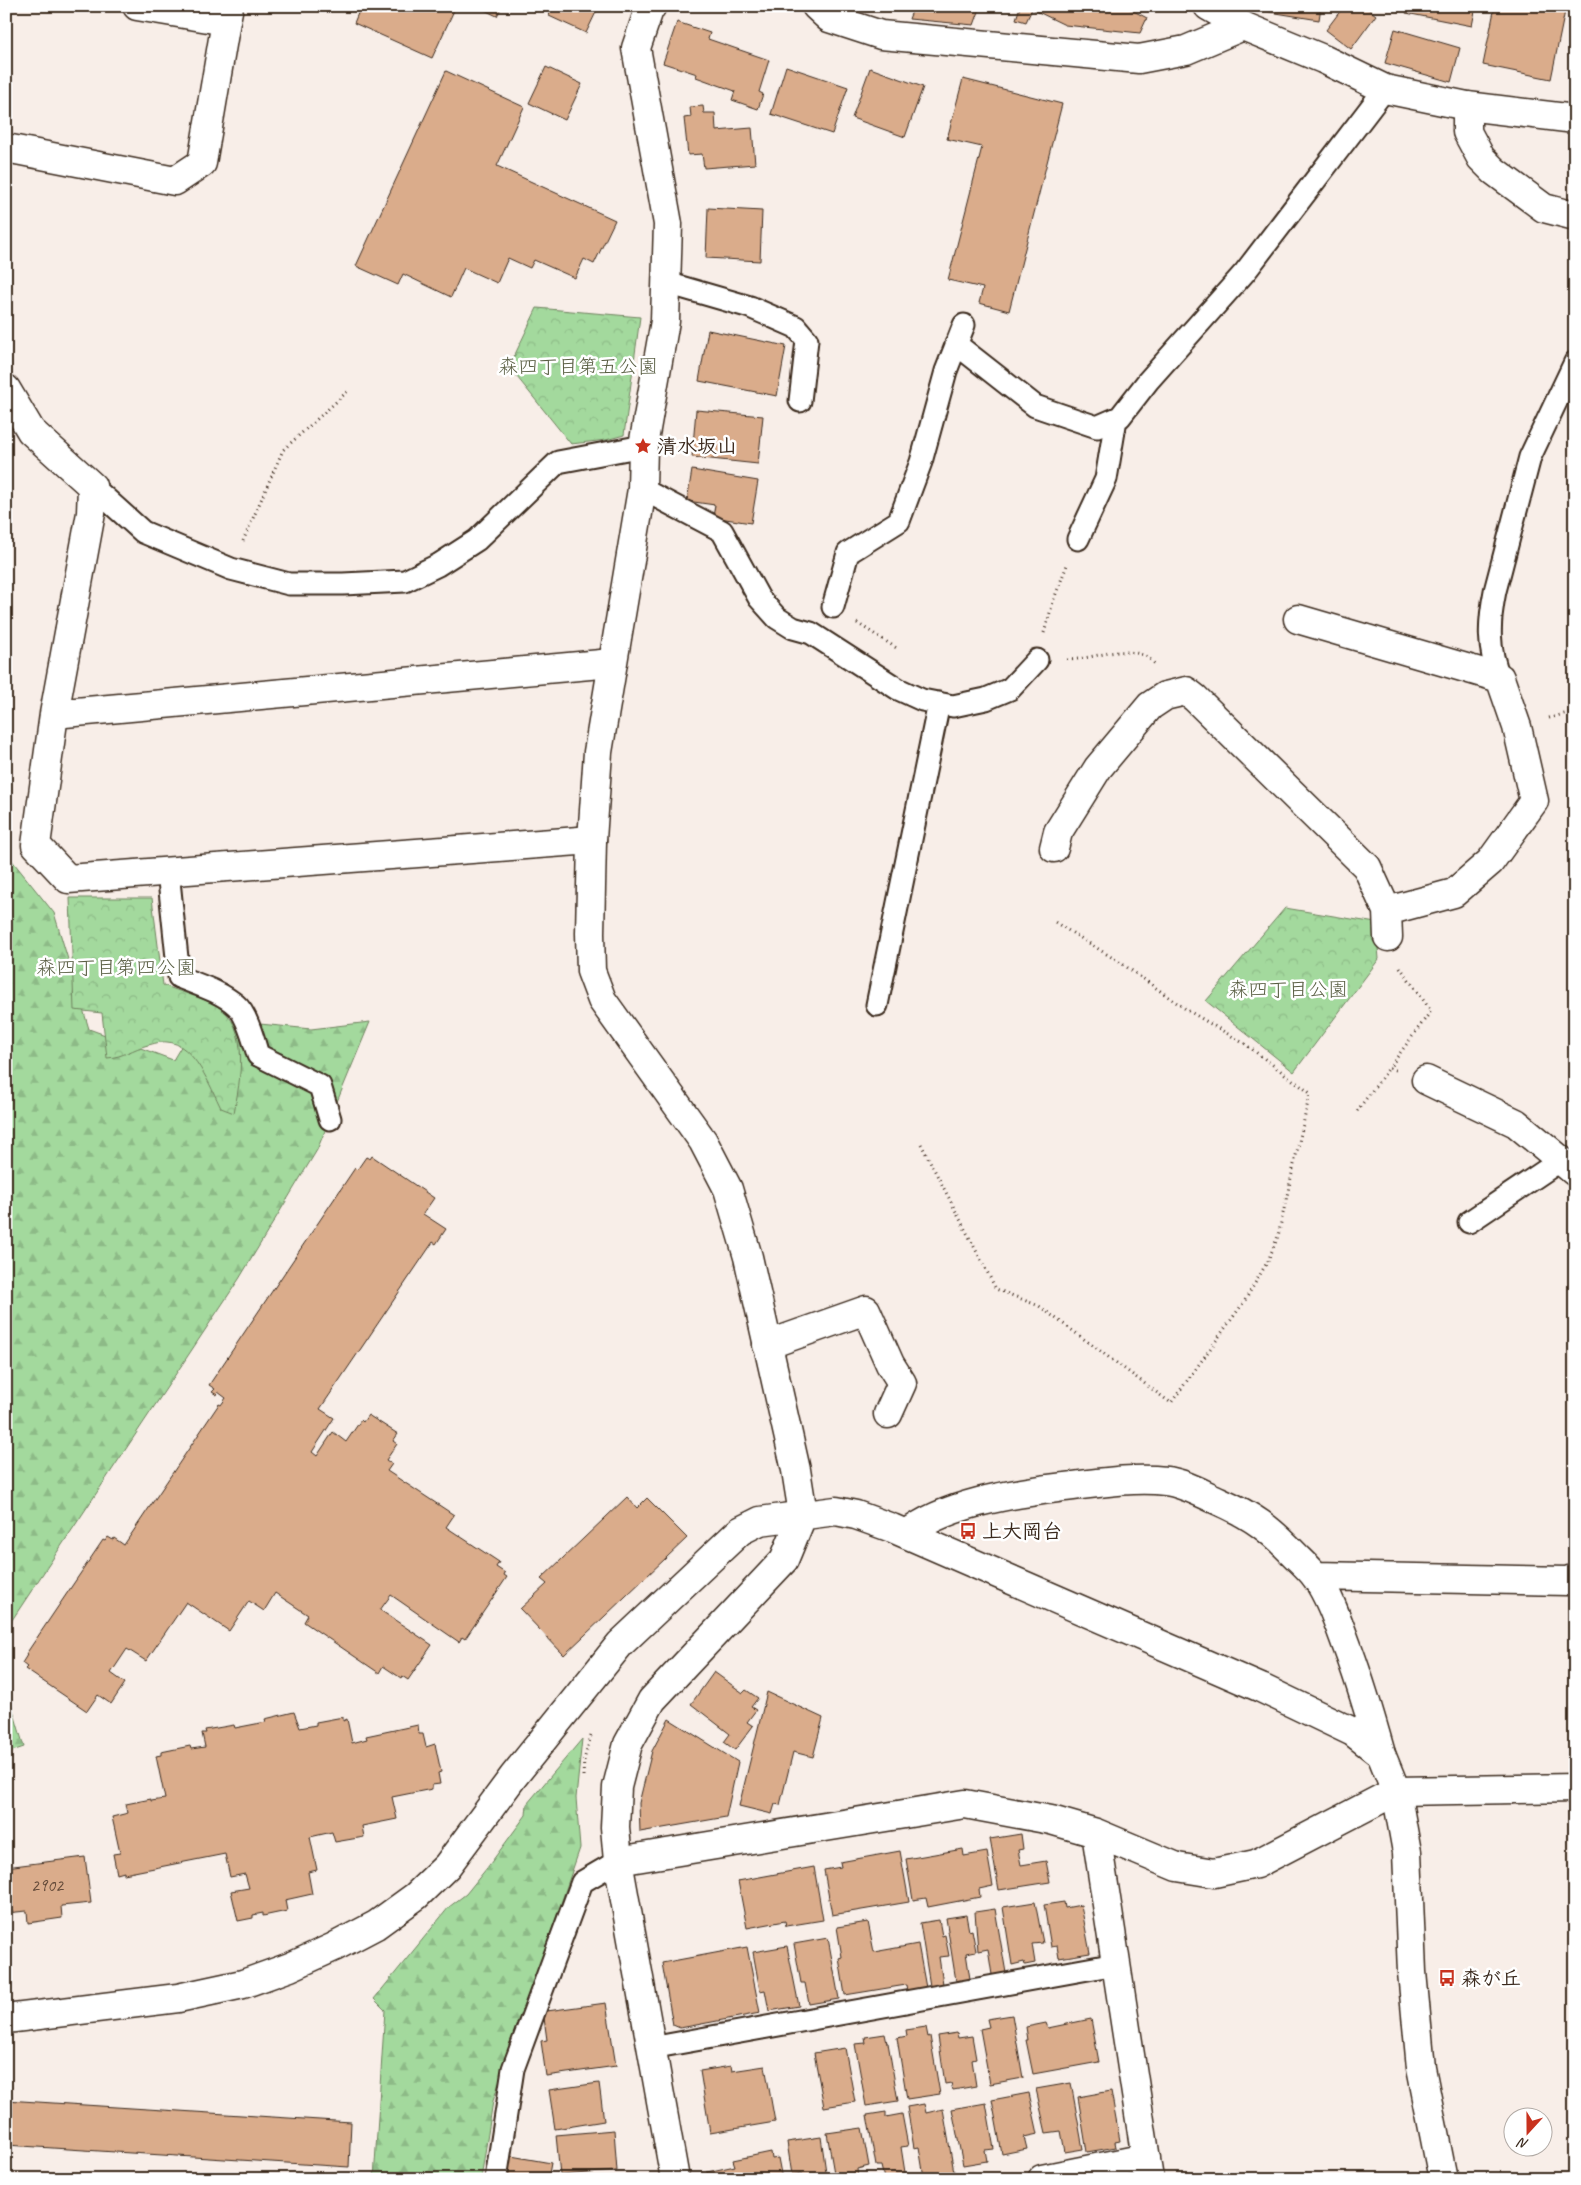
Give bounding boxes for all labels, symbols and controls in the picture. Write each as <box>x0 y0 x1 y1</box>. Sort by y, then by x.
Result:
park label: 森四丁目第五公園 <box>498 354 658 379</box>
place label: 清水坂山 <box>657 434 737 459</box>
place icon: 清水坂山 <box>633 436 653 456</box>
park label: 森四丁目第四公園 <box>36 955 196 980</box>
park label: 森四丁目公園 <box>1228 977 1348 1002</box>
place label: 上大岡台 <box>982 1519 1062 1544</box>
bus stop icon: 上大岡台 <box>958 1521 978 1541</box>
house number: 2902 <box>31 1874 65 1896</box>
place label: 森が丘 <box>1461 1966 1521 1991</box>
bus stop icon: 森が丘 <box>1437 1968 1457 1988</box>
north arrow <box>1504 2108 1554 2158</box>
text: N <box>1514 2133 1531 2153</box>

